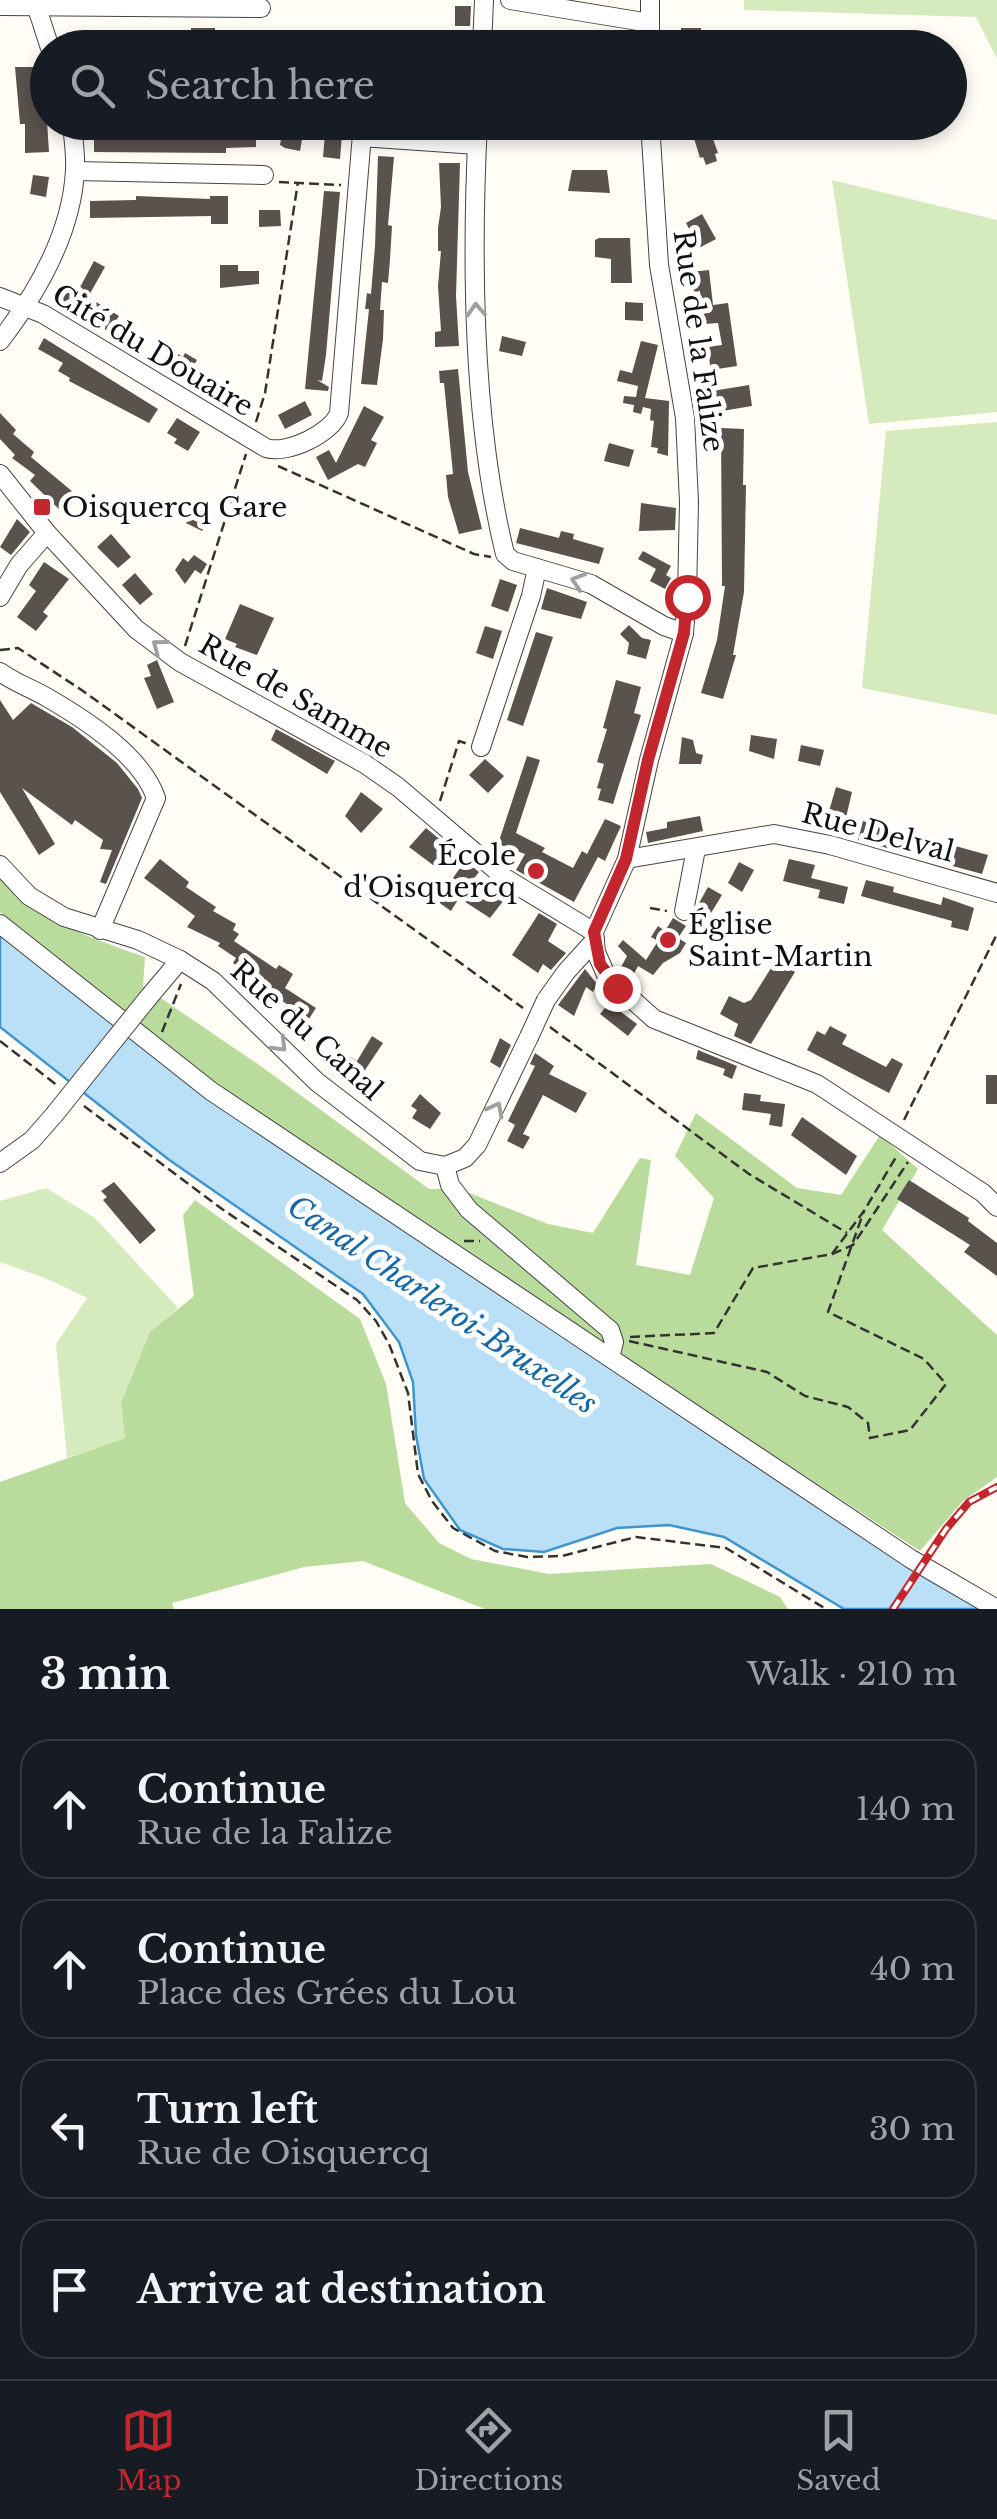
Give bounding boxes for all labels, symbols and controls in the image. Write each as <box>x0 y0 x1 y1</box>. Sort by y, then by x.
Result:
search box <box>30 30 967 140</box>
icon: search <box>65 58 120 113</box>
text: Search here <box>145 62 375 109</box>
street label: Rue de la Falize <box>666 228 731 454</box>
street label: Cité du Douaire <box>46 277 260 424</box>
one-way arrow <box>466 301 487 317</box>
place label: Oisquercq Gare <box>62 490 287 525</box>
marker: Oisquercq Gare <box>31 496 53 518</box>
one-way arrow <box>571 572 588 592</box>
route start <box>665 575 711 621</box>
street label: Rue de Samme <box>193 627 399 766</box>
one-way arrow <box>152 640 170 657</box>
street label: Rue Delval <box>798 795 958 870</box>
place label: École d'Oisquercq <box>343 838 517 905</box>
marker: École d'Oisquercq <box>525 860 547 882</box>
place label: Église Saint-Martin <box>688 907 872 974</box>
marker: Église Saint-Martin <box>657 929 679 951</box>
street label: Rue du Canal <box>223 953 390 1108</box>
route end <box>595 966 641 1012</box>
one-way arrow <box>269 1034 287 1052</box>
one-way arrow <box>484 1101 503 1119</box>
water label: Canal Charleroi-Bruxelles <box>281 1187 604 1422</box>
text: 3 min <box>40 1648 170 1700</box>
text: Walk · 210 m <box>747 1654 957 1694</box>
text: Continue <box>137 1766 326 1813</box>
icon: ahead <box>42 1782 97 1837</box>
text: 140 m <box>856 1789 955 1829</box>
text: Rue de la Falize <box>137 1813 393 1853</box>
text: Continue <box>137 1926 326 1973</box>
icon: ahead <box>42 1942 97 1997</box>
text: 40 m <box>870 1949 955 1989</box>
text: Place des Grées du Lou <box>137 1973 516 2013</box>
text: Turn left <box>137 2086 318 2133</box>
icon: left <box>42 2102 97 2157</box>
text: 30 m <box>869 2109 955 2149</box>
text: Rue de Oisquercq <box>137 2133 430 2173</box>
icon: arrive <box>42 2262 97 2317</box>
text: Arrive at destination <box>137 2266 546 2313</box>
tab: Map <box>116 2403 181 2498</box>
tab: Directions <box>414 2403 563 2498</box>
tab: Saved <box>796 2403 881 2498</box>

